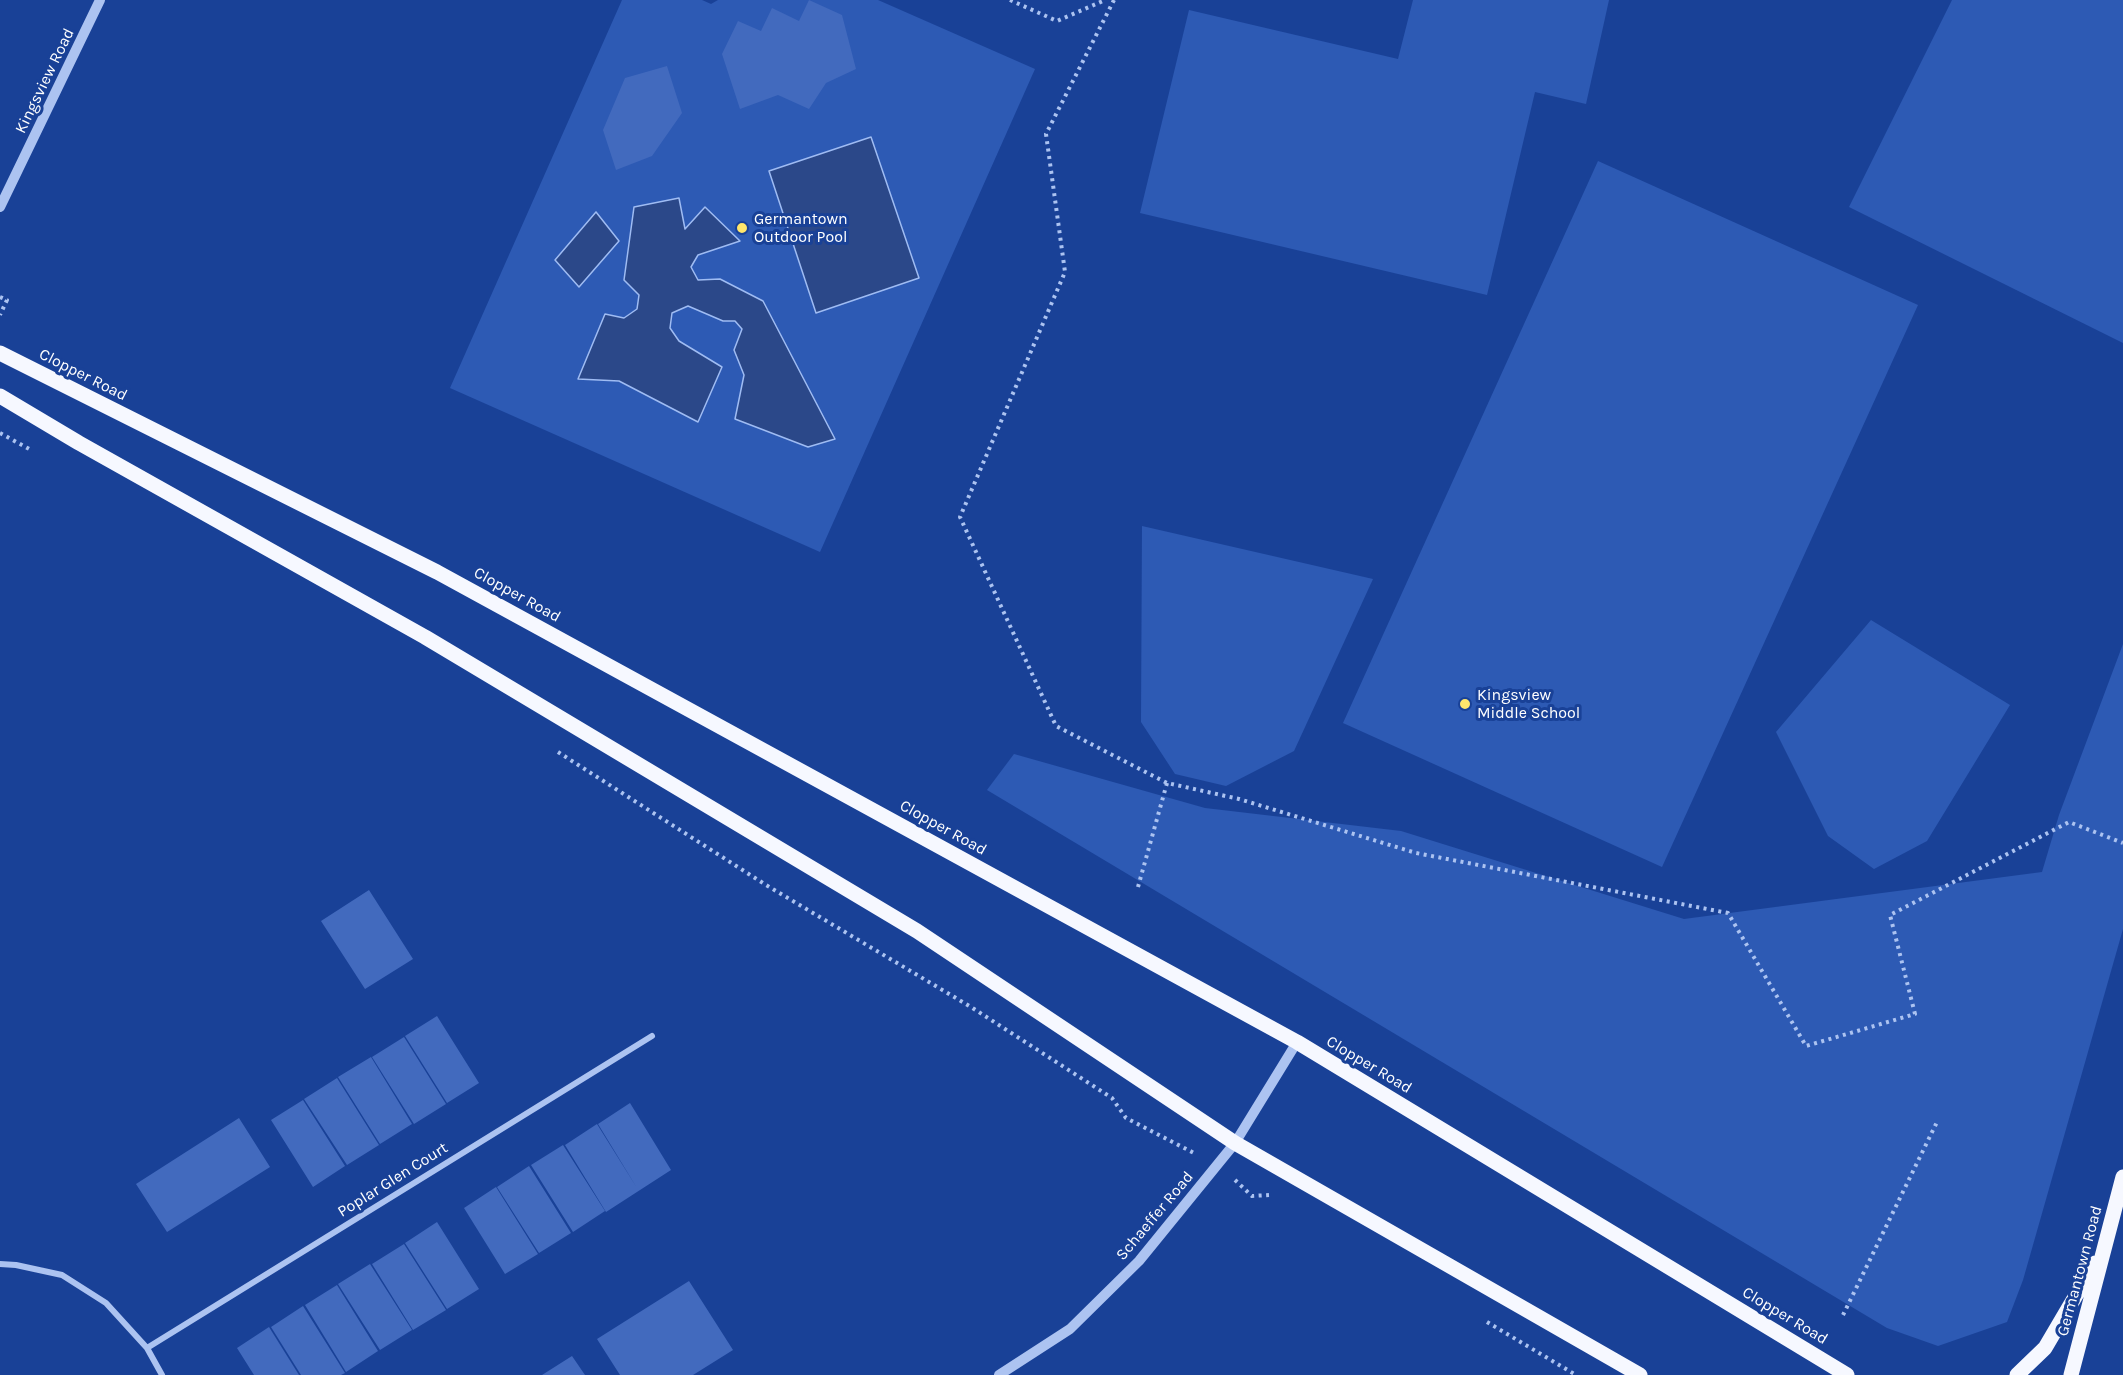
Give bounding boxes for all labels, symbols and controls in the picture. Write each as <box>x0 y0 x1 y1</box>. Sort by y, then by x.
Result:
street label: Kingsview Road <box>11 25 79 137</box>
place label: Germantown Outdoor Pool <box>754 209 848 247</box>
marker: Germantown Outdoor Pool <box>735 221 749 235</box>
street label: Clopper Road <box>36 345 130 405</box>
street label: Clopper Road <box>470 563 564 627</box>
place label: Kingsview Middle School <box>1477 685 1580 723</box>
marker: Kingsview Middle School <box>1458 697 1472 711</box>
street label: Clopper Road <box>896 796 990 860</box>
street label: Clopper Road <box>1323 1032 1415 1098</box>
street label: Poplar Glen Court <box>334 1138 452 1222</box>
street label: Schaeffer Road <box>1112 1168 1198 1264</box>
street label: Germantown Road <box>2053 1204 2107 1338</box>
street label: Clopper Road <box>1739 1283 1831 1349</box>

